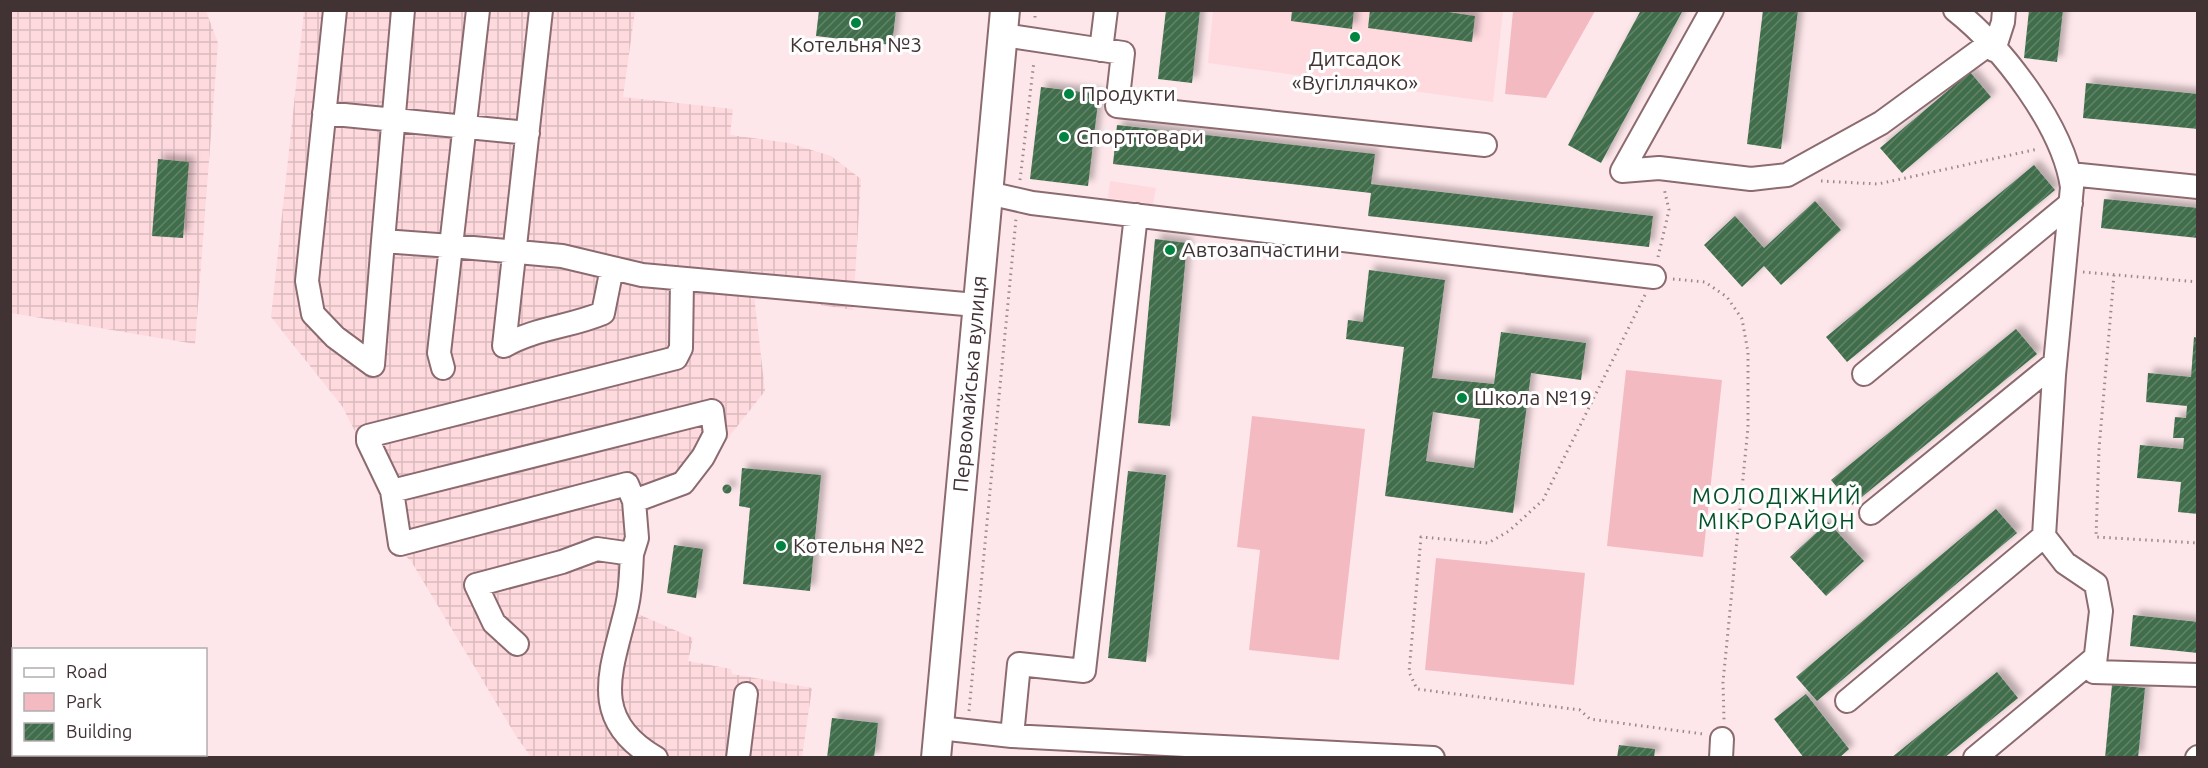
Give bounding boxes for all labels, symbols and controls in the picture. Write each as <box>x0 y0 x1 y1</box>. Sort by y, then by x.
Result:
marker: Котельня №3 <box>849 16 863 30</box>
marker: Дитсадок «Вугіллячко» <box>1348 30 1362 44</box>
place label: Котельня №3 <box>790 32 922 56</box>
place label: Дитсадок «Вугіллячко» <box>1292 46 1418 94</box>
place label: Продукти <box>1081 81 1176 105</box>
marker: Продукти <box>1062 87 1076 101</box>
place label: Спорттовари <box>1076 124 1204 148</box>
marker: Спорттовари <box>1057 130 1071 144</box>
place label: Автозапчастини <box>1182 237 1340 261</box>
marker: Автозапчастини <box>1163 243 1177 257</box>
street label: Первомайська вулиця <box>948 275 990 493</box>
place label: Школа №19 <box>1474 385 1592 409</box>
marker: Школа №19 <box>1455 391 1469 405</box>
district label: МОЛОДІЖНИЙ МІКРОРАЙОН <box>1692 483 1862 533</box>
place label: Котельня №2 <box>793 533 925 557</box>
marker: Котельня №2 <box>774 539 788 553</box>
legend <box>12 648 207 756</box>
text: Road <box>66 661 108 681</box>
text: Park <box>66 691 102 711</box>
text: Building <box>66 721 132 741</box>

